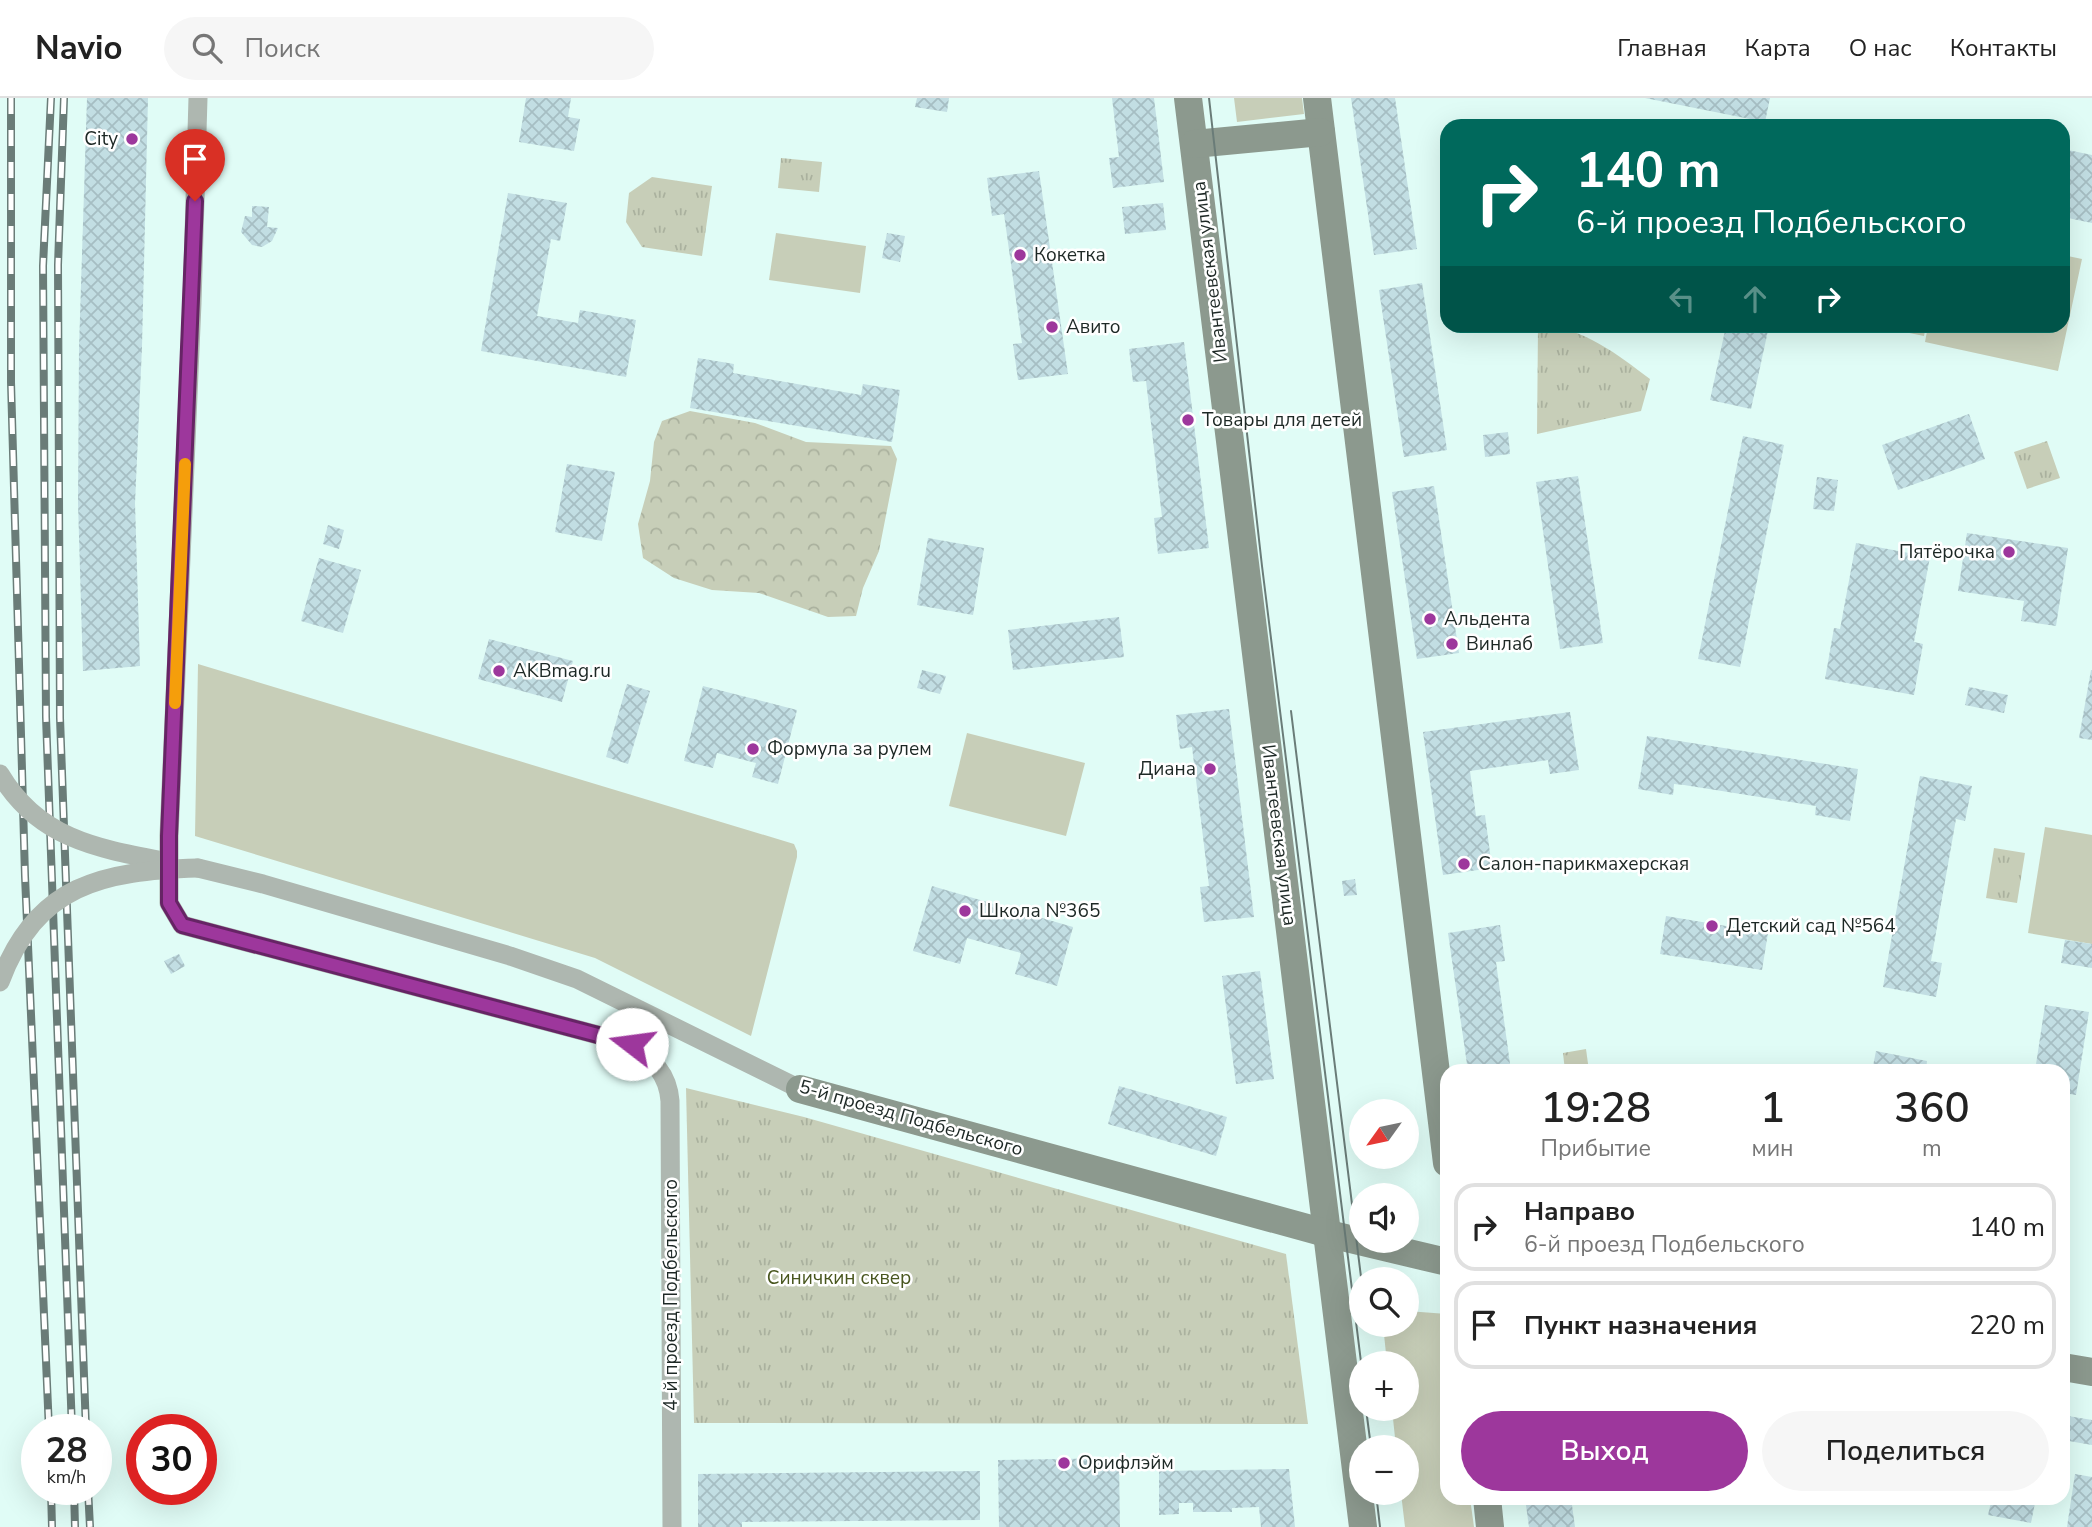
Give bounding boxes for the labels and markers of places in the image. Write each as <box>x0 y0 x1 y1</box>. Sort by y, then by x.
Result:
place label: City <box>84 126 118 152</box>
pin <box>165 129 225 201</box>
marker: City <box>124 131 140 147</box>
place label: Кокетка <box>1034 242 1106 268</box>
marker: Кокетка <box>1012 247 1028 263</box>
place label: Авито <box>1066 314 1121 340</box>
marker: Авито <box>1044 319 1060 335</box>
place label: Товары для детей <box>1202 407 1362 433</box>
marker: Товары для детей <box>1180 412 1196 428</box>
place label: Пятёрочка <box>1899 539 1995 565</box>
marker: Пятёрочка <box>2001 544 2017 560</box>
place label: Альдента <box>1444 606 1530 632</box>
marker: Альдента <box>1422 611 1438 627</box>
place label: Винлаб <box>1466 631 1533 657</box>
marker: Винлаб <box>1444 636 1460 652</box>
place label: AKBmag.ru <box>513 658 611 684</box>
marker: AKBmag.ru <box>491 663 507 679</box>
place label: Формула за рулем <box>767 736 932 762</box>
marker: Формула за рулем <box>745 741 761 757</box>
place label: Диана <box>1138 756 1196 782</box>
marker: Диана <box>1202 761 1218 777</box>
place label: Салон-парикмахерская <box>1478 851 1689 877</box>
marker: Салон-парикмахерская <box>1456 856 1472 872</box>
place label: Школа №365 <box>979 898 1100 924</box>
marker: Школа №365 <box>957 903 973 919</box>
place label: Детский сад №564 <box>1726 913 1896 939</box>
marker: Детский сад №564 <box>1704 918 1720 934</box>
place label: Орифлэйм <box>1078 1450 1174 1476</box>
marker: Орифлэйм <box>1056 1455 1072 1471</box>

